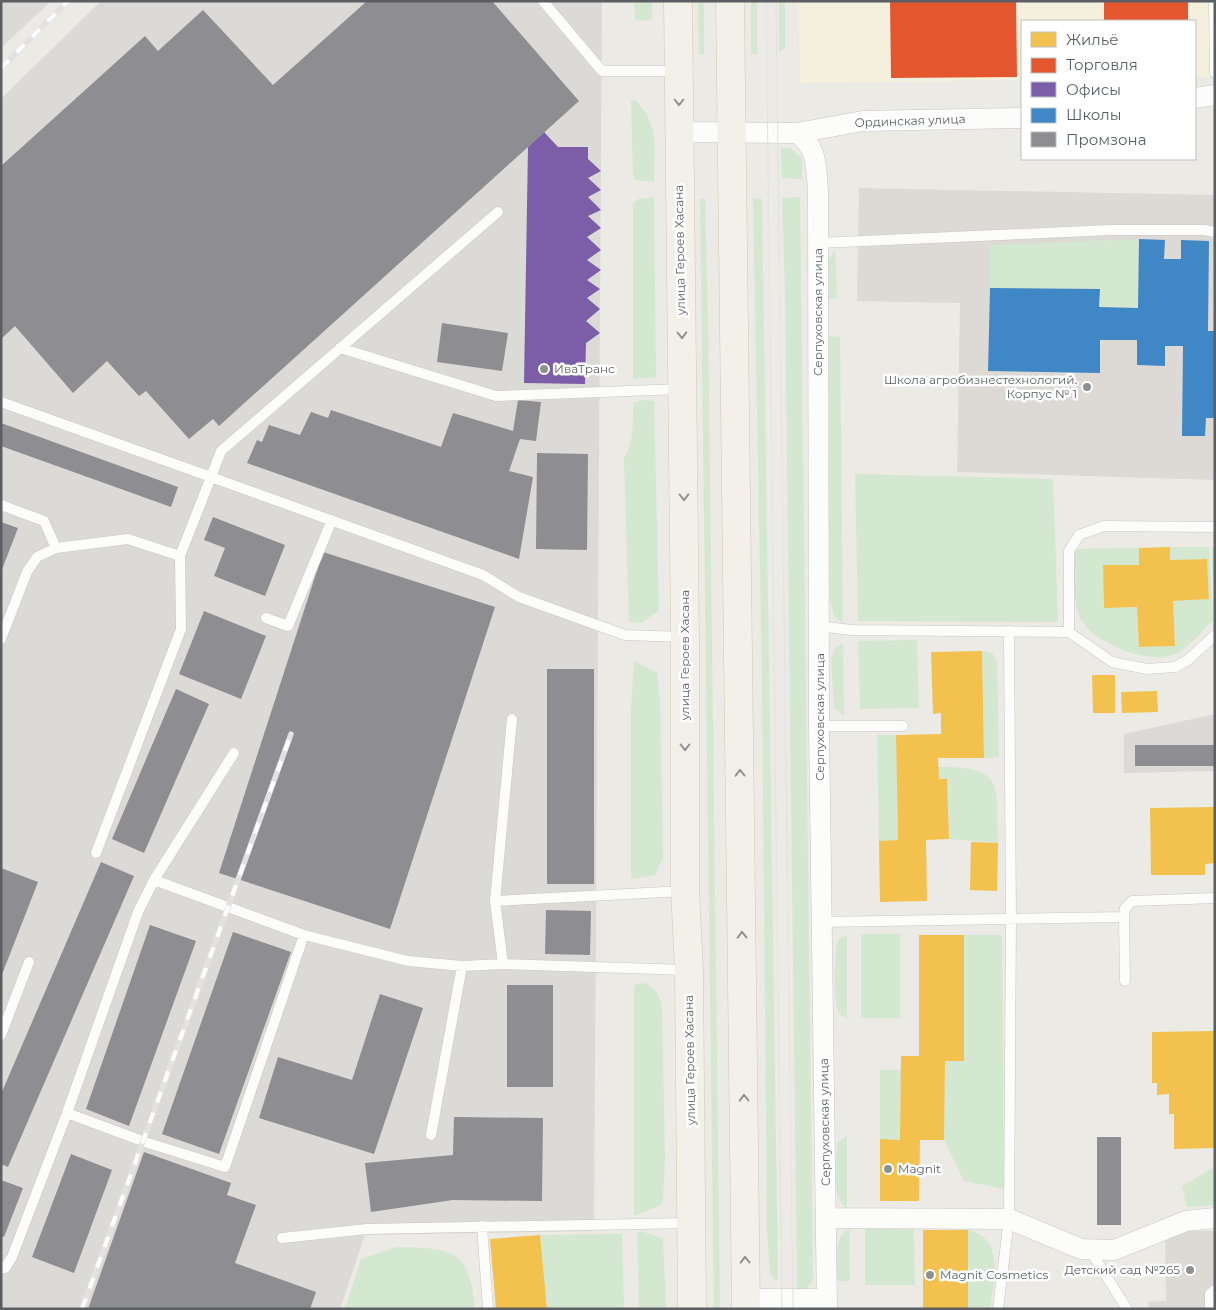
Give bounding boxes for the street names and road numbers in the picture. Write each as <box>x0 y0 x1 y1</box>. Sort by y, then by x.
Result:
street label: Ординская улица <box>854 111 966 130</box>
street label: улица Героев Хасана <box>671 185 688 316</box>
street label: Серпуховская улица <box>810 248 825 376</box>
street label: улица Героев Хасана <box>677 590 692 721</box>
street label: Серпуховская улица <box>812 653 827 781</box>
street label: улица Героев Хасана <box>681 995 698 1126</box>
street label: Серпуховская улица <box>816 1058 833 1186</box>

